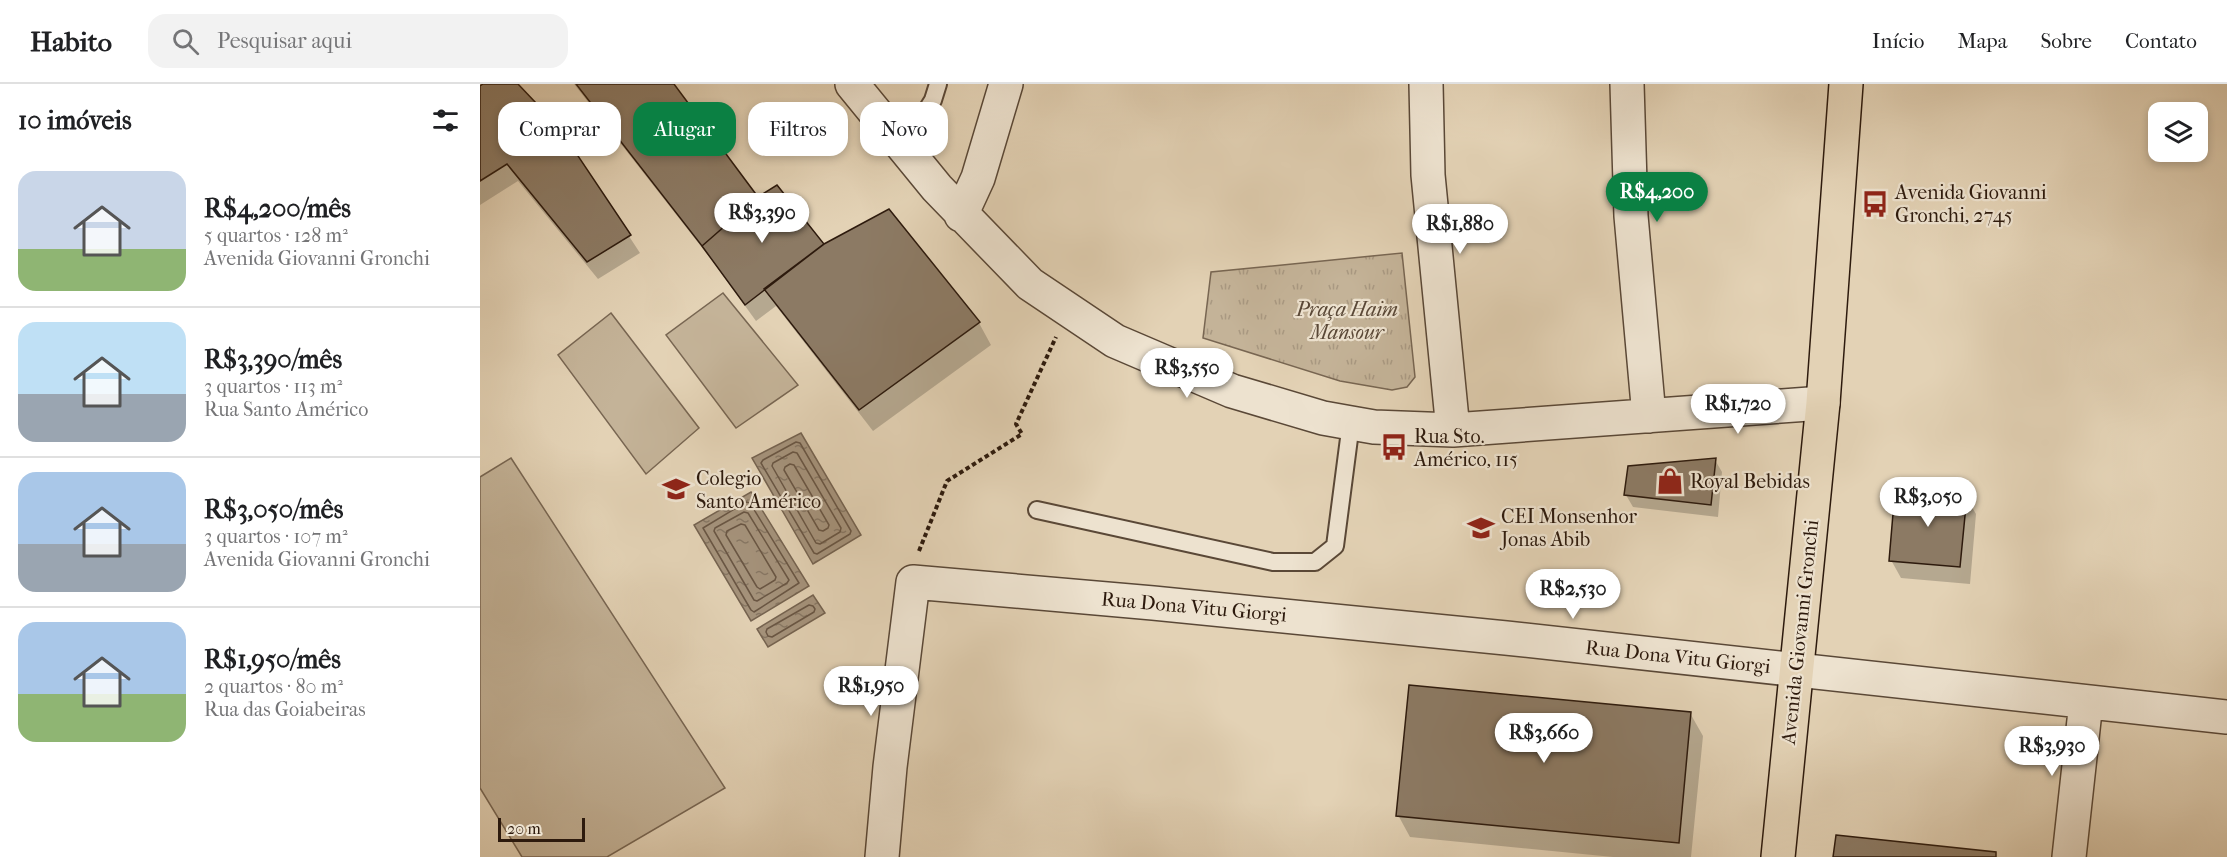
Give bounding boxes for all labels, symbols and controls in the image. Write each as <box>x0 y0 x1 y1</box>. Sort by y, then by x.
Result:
search box <box>148 14 568 68</box>
text: Habito <box>30 25 112 58</box>
icon: search <box>169 25 202 58</box>
text: Pesquisar aqui <box>217 28 352 54</box>
text: Início <box>1872 29 1924 53</box>
text: Mapa <box>1957 29 2007 53</box>
text: Sobre <box>2040 29 2092 53</box>
text: Contato <box>2125 29 2197 53</box>
chip: Comprar <box>498 102 621 156</box>
chip: Alugar <box>633 102 736 156</box>
chip: Filtros <box>748 102 848 156</box>
chip: Novo <box>860 102 948 156</box>
map controls <box>2148 102 2208 162</box>
button: layers <box>2148 102 2208 162</box>
icon: filters <box>429 104 462 137</box>
text: 10 imóveis <box>18 105 132 136</box>
pin: R$4,200 <box>1602 172 1712 223</box>
text: R$4,200 <box>1620 180 1694 203</box>
place label: Avenida Giovanni Gronchi, 2745 <box>1894 181 2047 227</box>
bus stop icon: Avenida Giovanni Gronchi, 2745 <box>1860 189 1890 219</box>
text: R$4,200/mês <box>204 193 351 224</box>
pin: R$3,390 <box>707 193 817 244</box>
icon: home <box>66 195 138 267</box>
text: R$3,390 <box>728 201 796 224</box>
pin: R$1,880 <box>1405 204 1515 255</box>
text: R$1,880 <box>1426 212 1494 235</box>
text: 5 quartos · 128 m² <box>204 224 348 247</box>
text: Avenida Giovanni Gronchi <box>204 247 430 270</box>
park label: Praça Haim Mansour <box>1295 298 1398 344</box>
text: R$3,390/mês <box>204 344 342 375</box>
icon: home <box>66 346 138 418</box>
pin: R$3,550 <box>1132 348 1242 399</box>
text: R$3,550 <box>1154 356 1220 379</box>
text: 3 quartos · 113 m² <box>204 375 342 398</box>
pin: R$1,720 <box>1683 384 1793 435</box>
text: R$1,720 <box>1705 392 1771 415</box>
text: Rua Santo Américo <box>204 398 368 421</box>
place label: Rua Sto. Américo, 115 <box>1413 425 1518 471</box>
bus stop icon: Rua Sto. Américo, 115 <box>1379 432 1409 462</box>
shop icon: Royal Bebidas <box>1655 466 1685 496</box>
place label: Colegio Santo Américo <box>696 467 821 513</box>
place label: Royal Bebidas <box>1690 470 1810 493</box>
school or university icon: Colegio Santo Américo <box>661 474 691 504</box>
pin: R$3,050 <box>1873 477 1983 528</box>
text: R$3,050 <box>1894 485 1962 508</box>
text: R$3,050/mês <box>204 494 343 525</box>
icon: home <box>66 496 138 568</box>
place label: CEI Monsenhor Jonas Abib <box>1499 505 1637 551</box>
school or university icon: CEI Monsenhor Jonas Abib <box>1466 513 1496 543</box>
street label: Avenida Giovanni Gronchi <box>1777 518 1823 747</box>
text: 3 quartos · 107 m² <box>204 525 348 548</box>
text: Avenida Giovanni Gronchi <box>204 548 430 571</box>
pin: R$2,530 <box>1518 569 1628 620</box>
text: R$2,530 <box>1540 577 1606 600</box>
street label: Rua Dona Vitu Giorgi <box>1100 587 1288 627</box>
street label: Rua Dona Vitu Giorgi <box>1584 636 1772 678</box>
text: R$1,950/mês <box>204 644 341 675</box>
icon: home <box>66 646 138 718</box>
pin: R$1,950 <box>816 666 926 717</box>
text: R$1,950 <box>838 674 904 697</box>
text: 2 quartos · 80 m² <box>204 675 343 698</box>
text: Rua das Goiabeiras <box>204 698 366 721</box>
pin: R$3,660 <box>1489 713 1599 764</box>
text: R$3,660 <box>1509 721 1579 744</box>
pin: R$3,930 <box>1997 726 2107 777</box>
text: R$3,930 <box>2018 734 2086 757</box>
scale bar <box>498 815 585 842</box>
text: 20 m <box>507 819 541 838</box>

